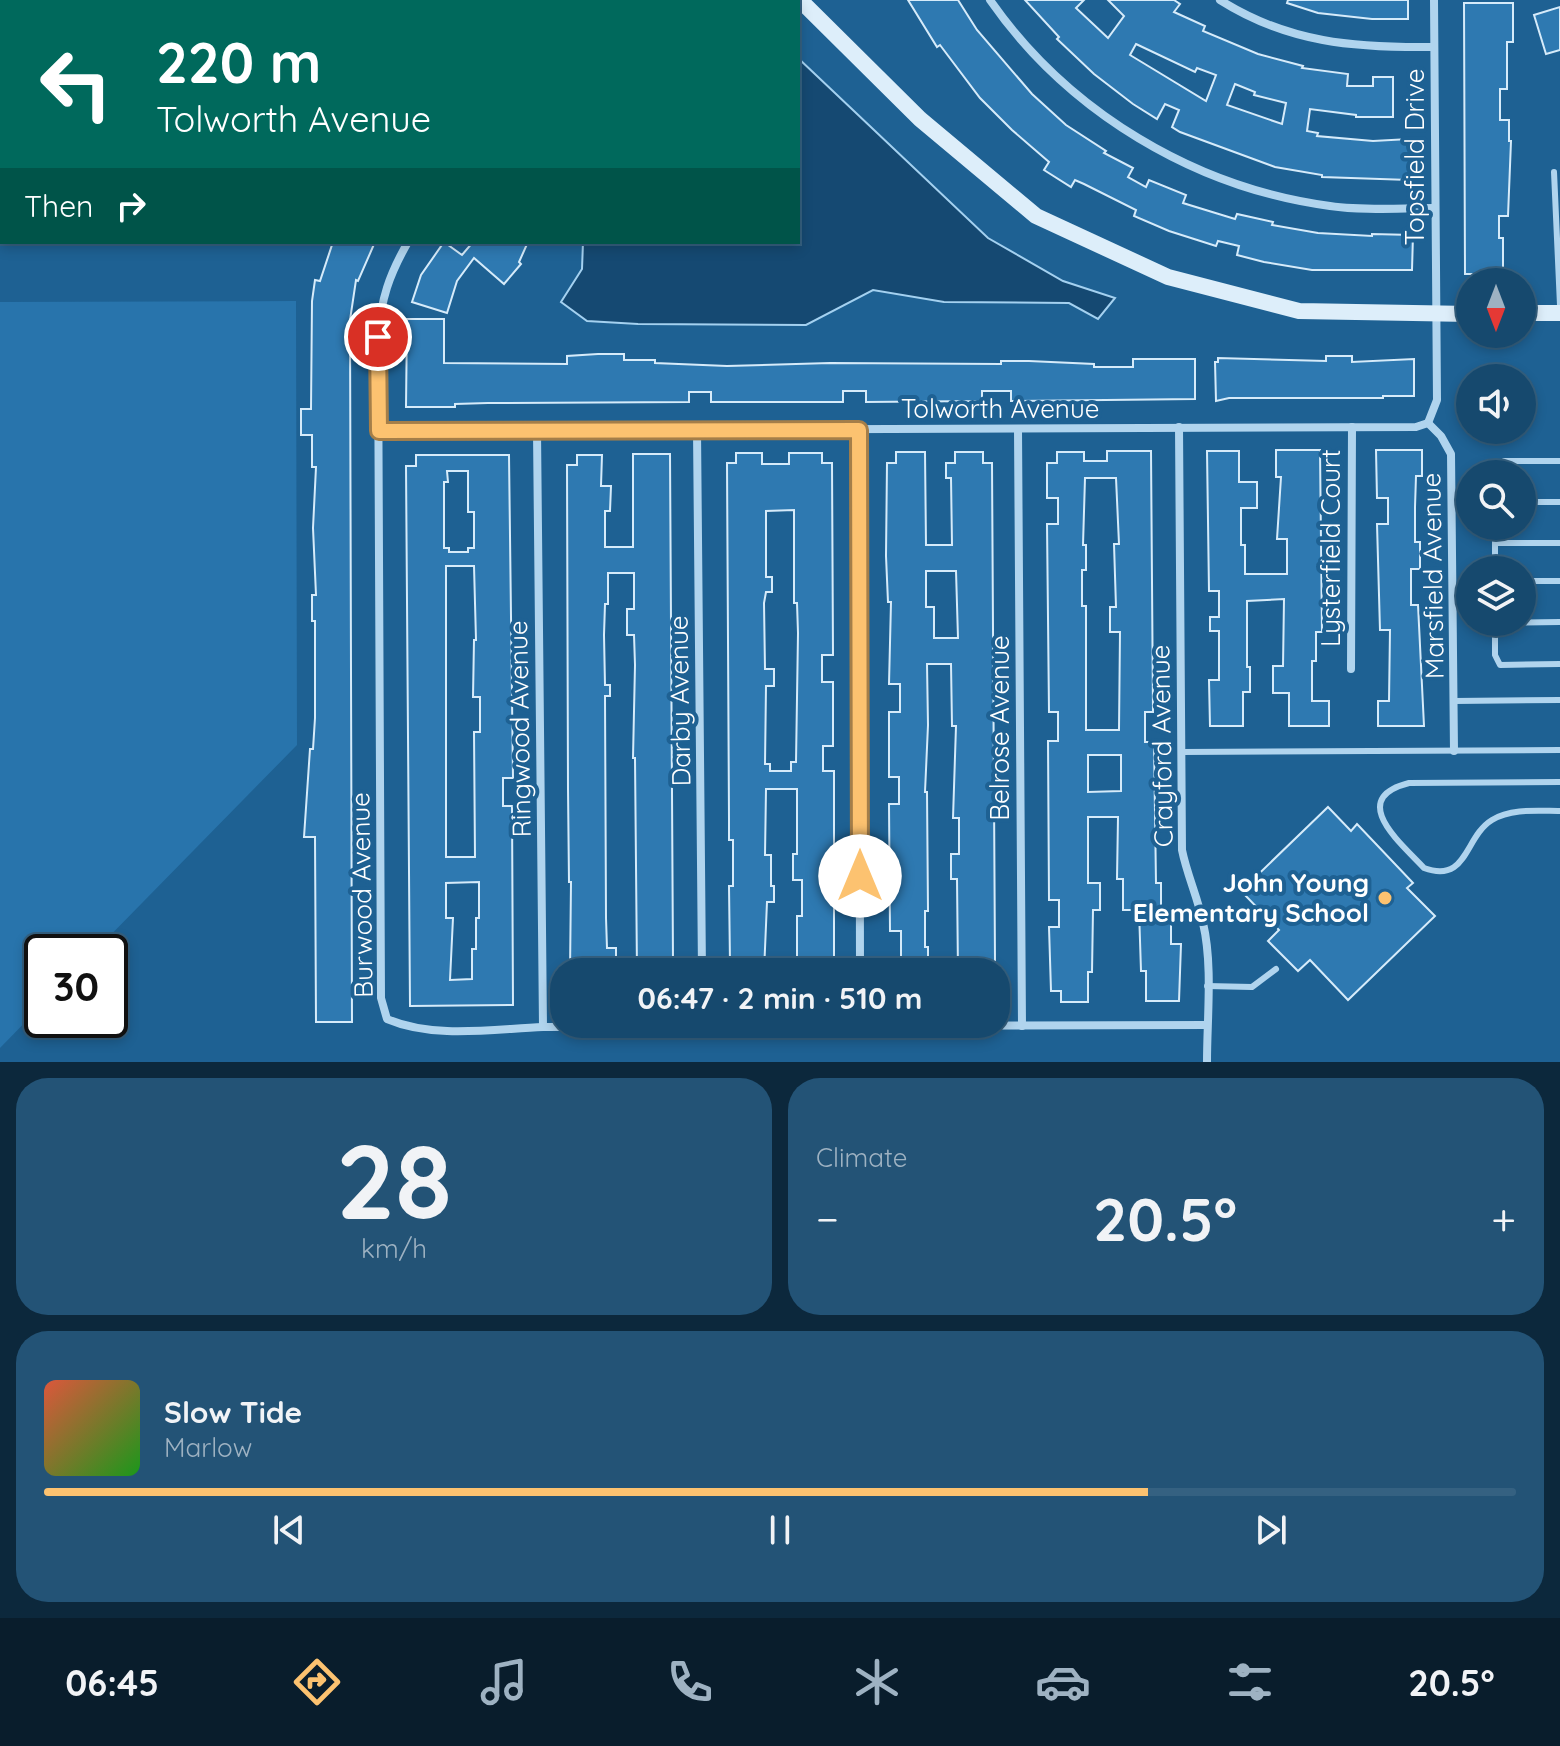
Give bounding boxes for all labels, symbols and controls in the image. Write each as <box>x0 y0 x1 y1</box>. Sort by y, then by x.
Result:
text: 220 m <box>156 27 321 97</box>
icon: left <box>24 32 128 136</box>
street label: Topsfield Drive <box>1398 69 1431 245</box>
text: Tolworth Avenue <box>156 96 431 141</box>
icon: right <box>109 184 153 228</box>
text: Then <box>24 187 93 225</box>
north arrow <box>1456 268 1536 348</box>
map controls <box>1456 268 1536 636</box>
pin <box>344 303 412 371</box>
icon: arrive <box>356 315 400 359</box>
button: sound <box>1456 364 1536 444</box>
street label: Tolworth Avenue <box>901 392 1099 425</box>
street label: Lysterfield Court <box>1314 449 1347 647</box>
button: search <box>1456 460 1536 540</box>
street label: Marsfield Avenue <box>1414 472 1451 680</box>
button: layers <box>1456 556 1536 636</box>
street label: Darby Avenue <box>662 615 697 787</box>
street label: Ringwood Avenue <box>501 620 538 838</box>
street label: Belrose Avenue <box>983 635 1016 821</box>
street label: Crayford Avenue <box>1143 644 1180 848</box>
street label: Burwood Avenue <box>343 792 380 998</box>
position arrow <box>818 834 902 918</box>
place label: John Young Elementary School <box>1133 866 1369 929</box>
marker: John Young Elementary School <box>1376 889 1394 907</box>
speed limit sign: 30 <box>24 934 128 1038</box>
text: 06:47 · 2 min · 510 m <box>638 979 922 1017</box>
text: 28 <box>336 1115 452 1245</box>
text: Climate <box>816 1141 907 1174</box>
text: 20.5° <box>1093 1181 1237 1256</box>
text: − <box>816 1191 839 1246</box>
text: + <box>1491 1191 1516 1246</box>
text: km/h <box>361 1232 427 1265</box>
text: Slow Tide <box>164 1393 302 1431</box>
text: Marlow <box>164 1431 252 1464</box>
icon: previous <box>267 1508 311 1552</box>
icon: pause <box>758 1508 802 1552</box>
icon: next <box>1249 1508 1293 1552</box>
icon: directions <box>289 1654 345 1710</box>
icon: music <box>476 1654 532 1710</box>
icon: phone <box>662 1654 718 1710</box>
icon: climate <box>849 1654 905 1710</box>
icon: car <box>1035 1654 1091 1710</box>
icon: filters <box>1222 1654 1278 1710</box>
text: 06:45 <box>65 1660 159 1705</box>
text: 20.5° <box>1408 1660 1495 1705</box>

